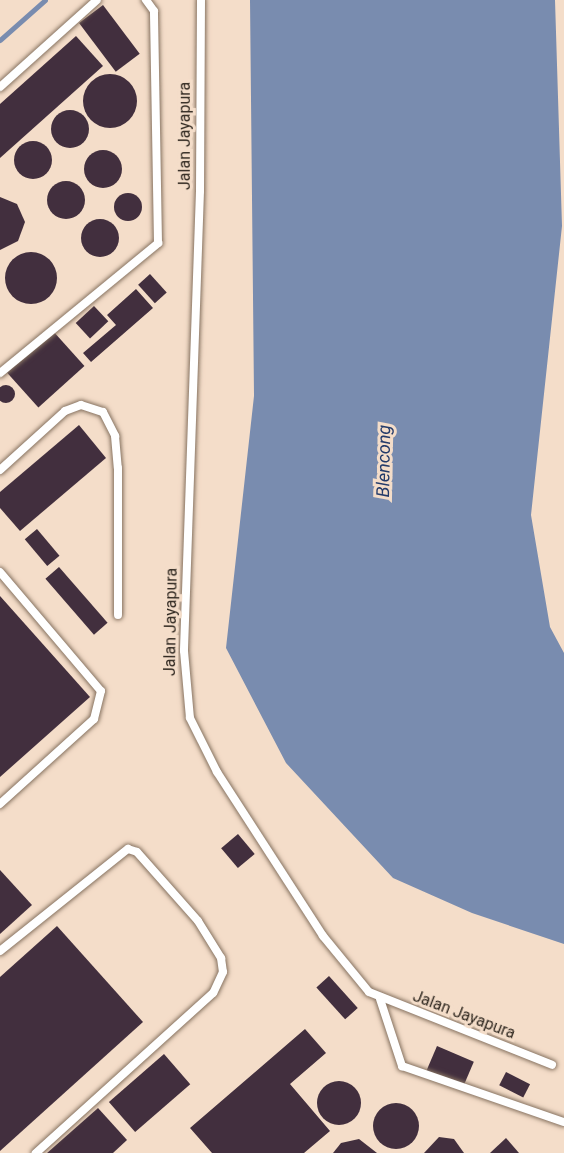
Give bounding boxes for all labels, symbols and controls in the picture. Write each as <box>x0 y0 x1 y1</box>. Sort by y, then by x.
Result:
street label: Jalan Jayapura <box>175 82 195 190</box>
water label: Blencong <box>373 425 395 497</box>
street label: Jalan Jayapura <box>160 568 182 676</box>
street label: Jalan Jayapura <box>410 987 518 1043</box>

